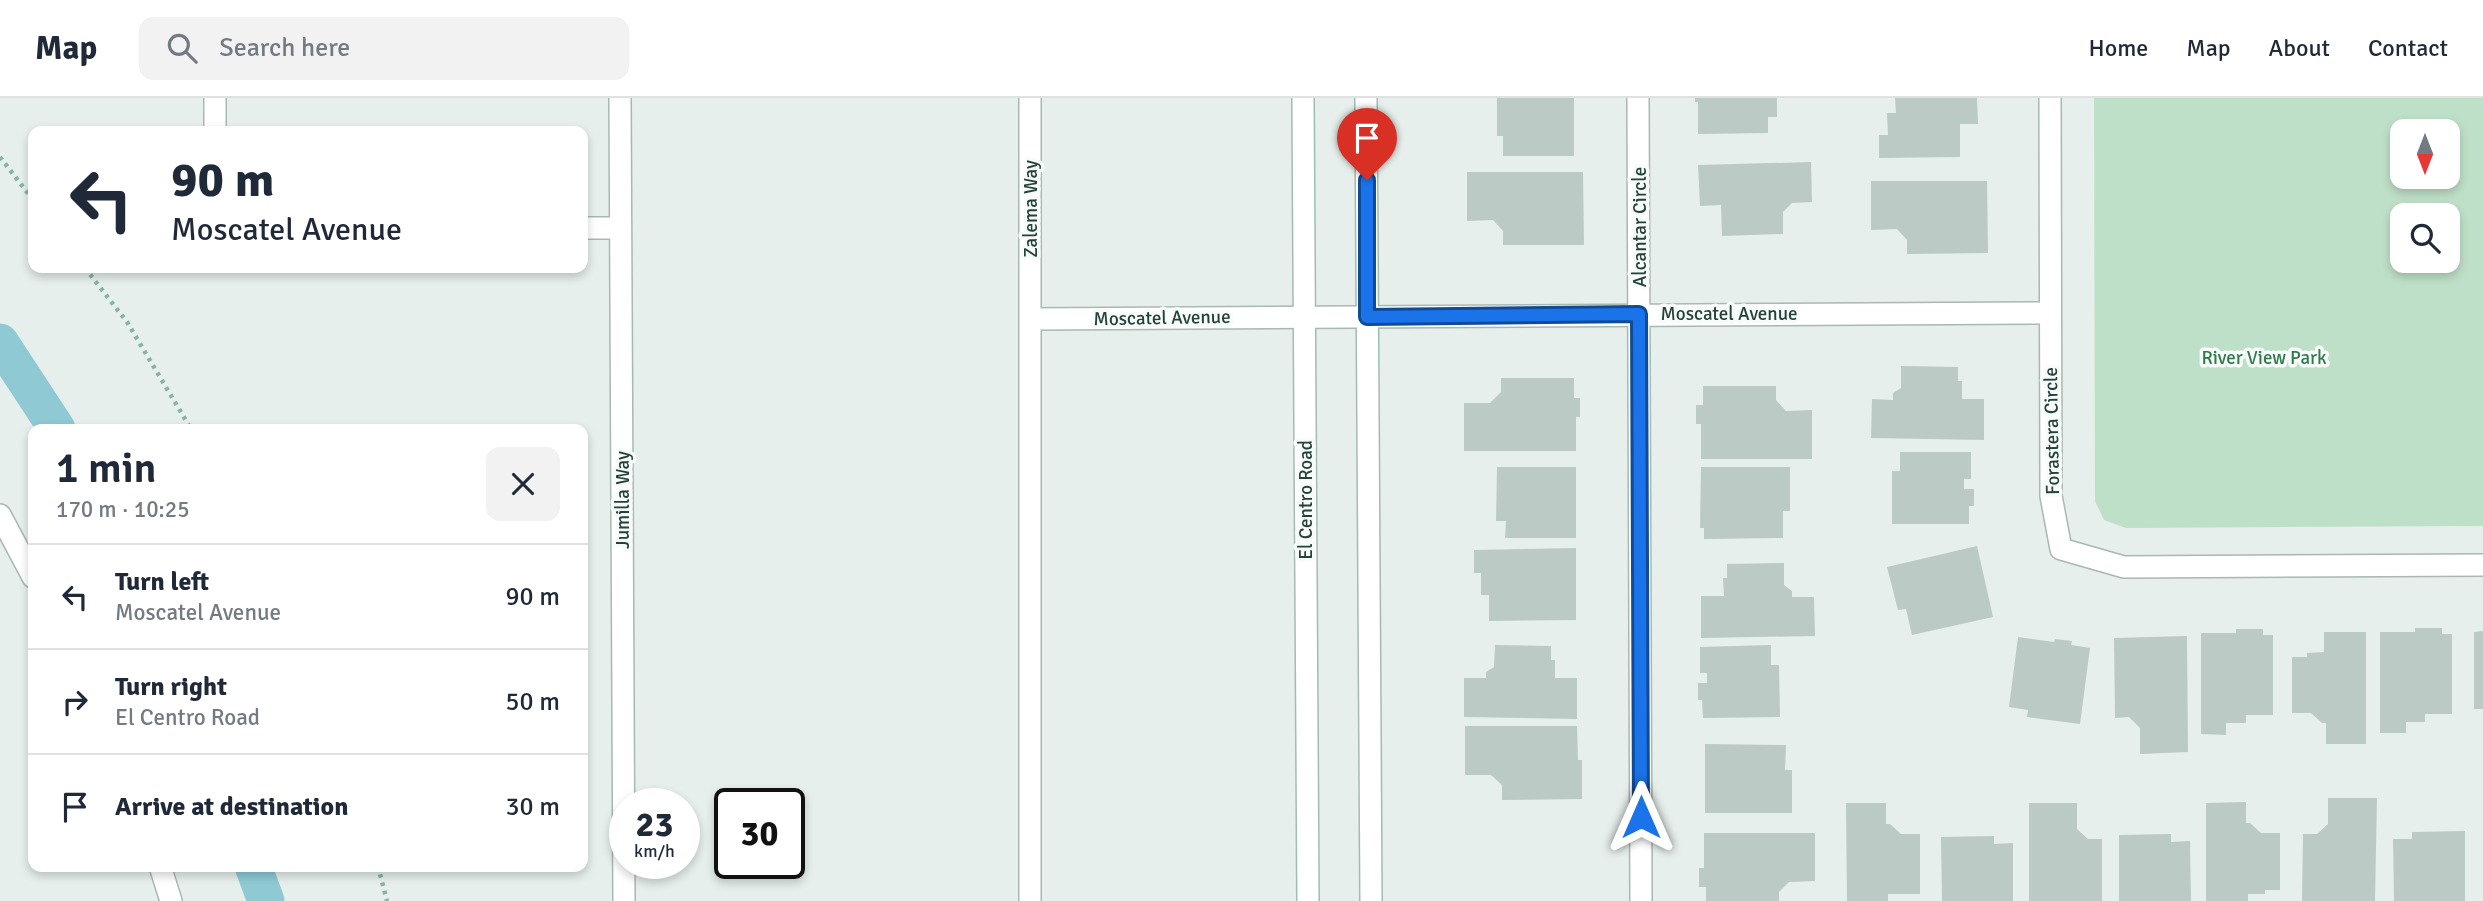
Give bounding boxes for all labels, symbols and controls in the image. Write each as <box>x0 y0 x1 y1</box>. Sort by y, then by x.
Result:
search box <box>139 17 629 80</box>
text: Map <box>35 28 97 69</box>
icon: search <box>163 29 201 67</box>
text: Search here <box>219 32 350 64</box>
text: Home <box>2088 33 2148 63</box>
text: Map <box>2186 33 2231 63</box>
text: About <box>2269 33 2330 63</box>
text: Contact <box>2368 33 2448 63</box>
pin <box>1337 108 1397 180</box>
icon: arrive <box>1348 119 1386 157</box>
north arrow <box>2390 119 2460 189</box>
map controls <box>2390 119 2460 273</box>
text: 90 m <box>171 150 274 210</box>
icon: left <box>56 154 147 245</box>
street label: Zalema Way <box>1019 160 1043 258</box>
street label: Alcantar Circle <box>1628 167 1652 287</box>
button: search <box>2390 203 2460 273</box>
text: Moscatel Avenue <box>171 210 402 249</box>
street label: Moscatel Avenue <box>1660 302 1798 326</box>
street label: Moscatel Avenue <box>1093 305 1231 331</box>
park label: River View Park <box>2201 346 2327 370</box>
street label: Forastera Circle <box>2039 367 2065 495</box>
street label: El Centro Road <box>1294 440 1318 560</box>
text: 1 min <box>56 443 157 494</box>
button: close <box>486 447 560 521</box>
street label: Jumilla Way <box>611 451 635 549</box>
text: 170 m · 10:25 <box>56 495 190 524</box>
text: Turn left <box>115 566 209 598</box>
icon: left <box>56 578 94 616</box>
text: 90 m <box>505 581 560 613</box>
text: Moscatel Avenue <box>115 598 281 627</box>
text: Turn right <box>115 671 227 703</box>
icon: right <box>56 683 94 721</box>
text: 50 m <box>505 686 560 718</box>
text: El Centro Road <box>115 703 260 732</box>
position arrow <box>1604 780 1678 854</box>
icon: arrive <box>56 788 94 826</box>
speed limit sign: 30 <box>714 788 805 879</box>
text: Arrive at destination <box>115 791 348 823</box>
text: 30 m <box>505 791 560 823</box>
text: 23 <box>636 803 673 846</box>
text: km/h <box>634 840 675 862</box>

